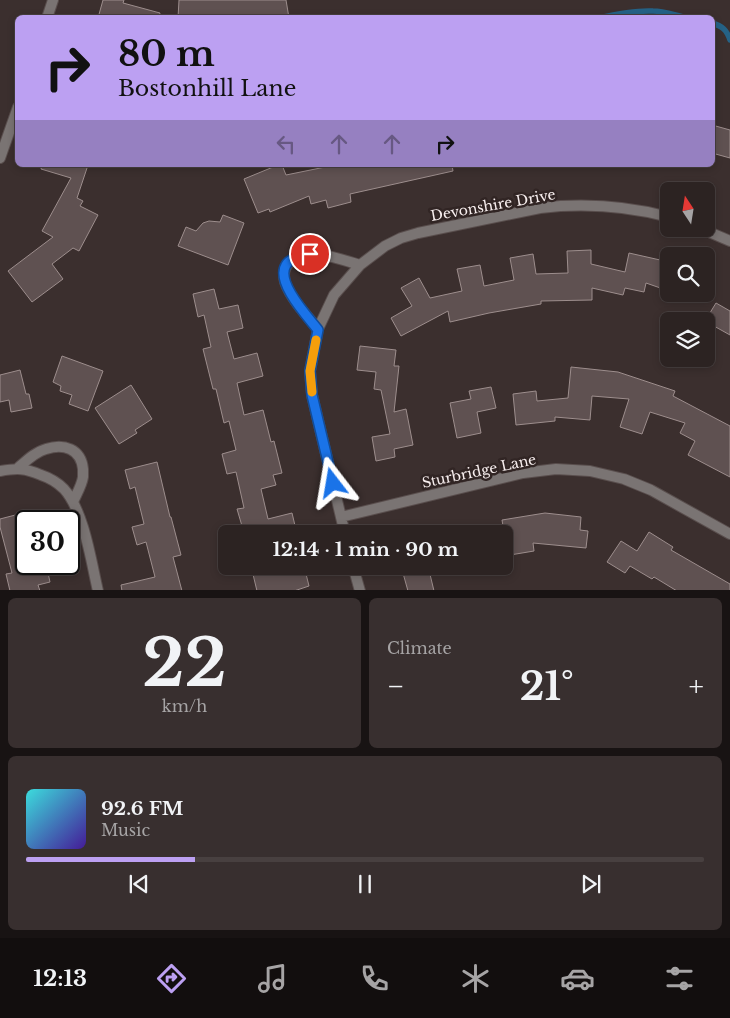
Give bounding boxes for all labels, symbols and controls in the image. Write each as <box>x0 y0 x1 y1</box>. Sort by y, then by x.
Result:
text: 80 m <box>118 32 215 75</box>
icon: right <box>35 35 100 100</box>
text: Bostonhill Lane <box>118 75 296 102</box>
icon: left <box>272 130 300 158</box>
icon: ahead <box>325 130 353 158</box>
icon: ahead <box>378 130 406 158</box>
icon: right <box>431 130 459 158</box>
north arrow <box>660 182 715 238</box>
map controls <box>660 182 715 367</box>
street label: Devonshire Drive <box>429 185 557 225</box>
pin <box>289 233 331 275</box>
icon: arrive <box>296 240 324 268</box>
button: search <box>660 247 715 302</box>
button: layers <box>660 312 715 367</box>
street label: Sturbridge Lane <box>420 450 538 492</box>
position arrow <box>306 456 358 508</box>
speed limit sign: 30 <box>15 510 80 575</box>
text: 12:14 · 1 min · 90 m <box>272 538 459 561</box>
text: 22 <box>142 623 227 704</box>
text: Climate <box>387 638 452 658</box>
text: 21° <box>520 663 574 710</box>
text: − <box>387 669 405 704</box>
text: + <box>689 669 704 704</box>
text: km/h <box>162 696 207 716</box>
text: 92.6 FM <box>101 797 184 820</box>
text: Music <box>101 820 150 840</box>
icon: previous <box>125 870 153 898</box>
icon: pause <box>351 870 379 898</box>
icon: next <box>577 870 605 898</box>
icon: directions <box>154 961 189 996</box>
icon: music <box>255 961 290 996</box>
icon: phone <box>357 961 392 996</box>
icon: climate <box>458 961 493 996</box>
icon: car <box>560 961 595 996</box>
icon: filters <box>662 961 697 996</box>
text: 12:13 <box>33 965 87 992</box>

